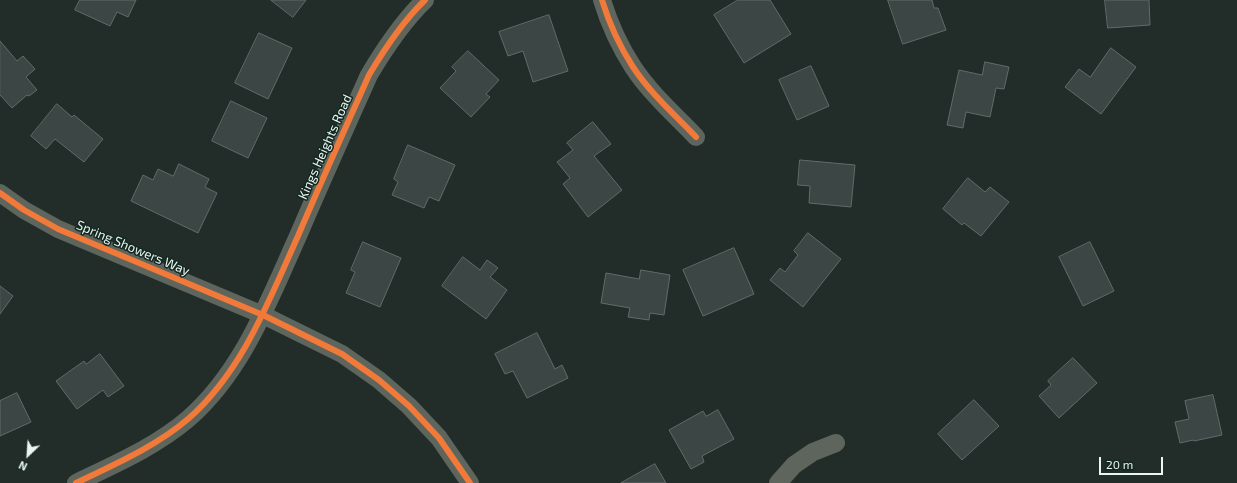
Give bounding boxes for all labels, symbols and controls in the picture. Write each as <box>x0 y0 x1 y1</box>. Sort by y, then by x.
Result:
street label: Kings Heights Road <box>295 92 355 202</box>
street label: Spring Showers Way <box>74 217 192 279</box>
north arrow <box>8 435 48 475</box>
scale bar <box>1101 449 1165 475</box>
text: 20 m <box>1106 457 1133 471</box>
text: N <box>16 459 29 474</box>

